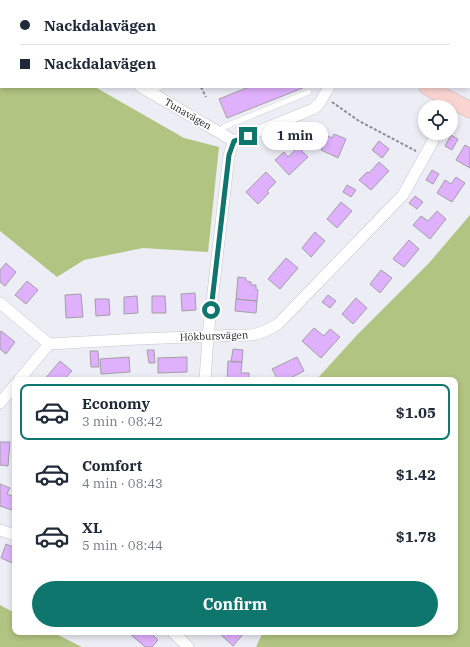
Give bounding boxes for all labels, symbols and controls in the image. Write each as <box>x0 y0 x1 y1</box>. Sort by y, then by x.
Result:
text: Nackdalavägen <box>44 16 156 35</box>
text: Nackdalavägen <box>44 54 156 73</box>
street label: Tunavägen <box>162 95 214 133</box>
map controls <box>418 100 458 140</box>
button: locate <box>418 100 458 140</box>
callout: 1 min <box>262 122 328 150</box>
route end <box>239 127 257 145</box>
text: 1 min <box>277 127 313 144</box>
route start <box>202 301 220 319</box>
street label: Hökbursvägen <box>180 328 249 344</box>
icon: car <box>34 394 70 430</box>
text: Economy <box>82 394 150 413</box>
text: $1.05 <box>396 403 436 422</box>
text: 3 min · 08:42 <box>82 413 163 430</box>
icon: car <box>34 456 70 492</box>
text: Comfort <box>82 456 142 475</box>
text: $1.42 <box>396 465 436 484</box>
text: 4 min · 08:43 <box>82 475 163 492</box>
icon: car <box>34 518 70 554</box>
text: XL <box>82 518 102 537</box>
text: $1.78 <box>396 527 436 546</box>
text: 5 min · 08:44 <box>82 537 163 554</box>
button: Confirm <box>32 581 438 627</box>

